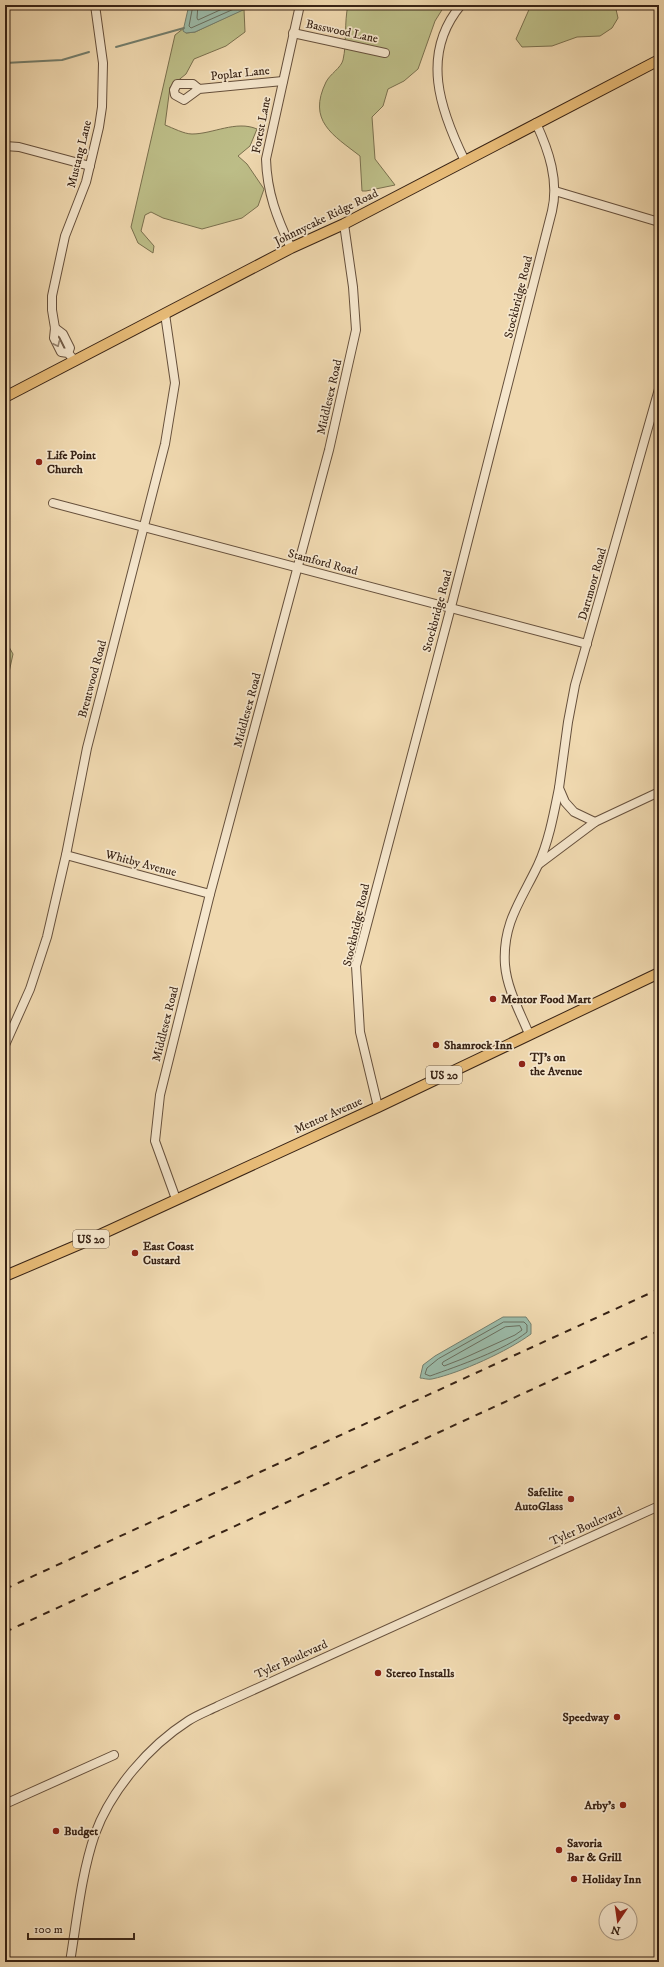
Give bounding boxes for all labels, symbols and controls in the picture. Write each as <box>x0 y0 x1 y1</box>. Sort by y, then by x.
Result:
street label: Basswood Lane <box>304 17 379 46</box>
street label: Poplar Lane <box>210 63 270 84</box>
street label: Forest Lane <box>249 95 274 155</box>
street label: Mustang Lane <box>64 119 95 189</box>
street label: Johnnycake Ridge Road <box>271 186 381 250</box>
street label: Stockbridge Road <box>501 254 536 340</box>
one-way arrow <box>53 340 61 347</box>
street label: Middlesex Road <box>314 358 345 436</box>
place label: Life Point Church <box>47 448 96 477</box>
marker: Life Point Church <box>34 457 44 467</box>
street label: Stamford Road <box>286 546 359 579</box>
street label: Dartmoor Road <box>575 546 610 622</box>
street label: Stockbridge Road <box>419 568 456 654</box>
street label: Brentwood Road <box>75 639 110 720</box>
street label: Middlesex Road <box>230 671 265 749</box>
street label: Whitby Avenue <box>103 847 178 880</box>
street label: Stockbridge Road <box>340 882 373 968</box>
street label: Middlesex Road <box>149 985 182 1063</box>
place label: Mentor Food Mart <box>501 992 591 1007</box>
marker: Mentor Food Mart <box>488 994 498 1004</box>
place label: Shamrock Inn <box>444 1038 513 1053</box>
marker: Shamrock Inn <box>431 1040 441 1050</box>
place label: TJ’s on the Avenue <box>529 1050 582 1079</box>
marker: TJ’s on the Avenue <box>517 1059 527 1069</box>
road number: US 20 <box>426 1066 462 1084</box>
street label: Mentor Avenue <box>292 1094 365 1137</box>
road number: US 20 <box>73 1230 109 1248</box>
place label: East Coast Custard <box>143 1239 194 1268</box>
marker: East Coast Custard <box>130 1248 140 1258</box>
place label: Safelite AutoGlass <box>514 1485 563 1514</box>
marker: Safelite AutoGlass <box>566 1494 576 1504</box>
street label: Tyler Boulevard <box>547 1504 625 1549</box>
street label: Tyler Boulevard <box>252 1637 330 1682</box>
place label: Stereo Installs <box>386 1666 454 1681</box>
marker: Stereo Installs <box>373 1668 383 1678</box>
place label: Speedway <box>562 1710 609 1725</box>
marker: Speedway <box>612 1712 622 1722</box>
place label: Arby's <box>584 1798 615 1813</box>
marker: Arby's <box>618 1800 628 1810</box>
place label: Budget <box>64 1824 98 1839</box>
marker: Budget <box>51 1826 61 1836</box>
place label: Savoria Bar & Grill <box>567 1836 622 1865</box>
marker: Savoria Bar & Grill <box>554 1845 564 1855</box>
place label: Holiday Inn <box>582 1872 642 1887</box>
marker: Holiday Inn <box>569 1874 579 1884</box>
north arrow <box>598 1901 638 1941</box>
scale bar <box>28 1915 134 1941</box>
text: 100 m <box>34 1922 63 1937</box>
text: N <box>610 1922 622 1938</box>

